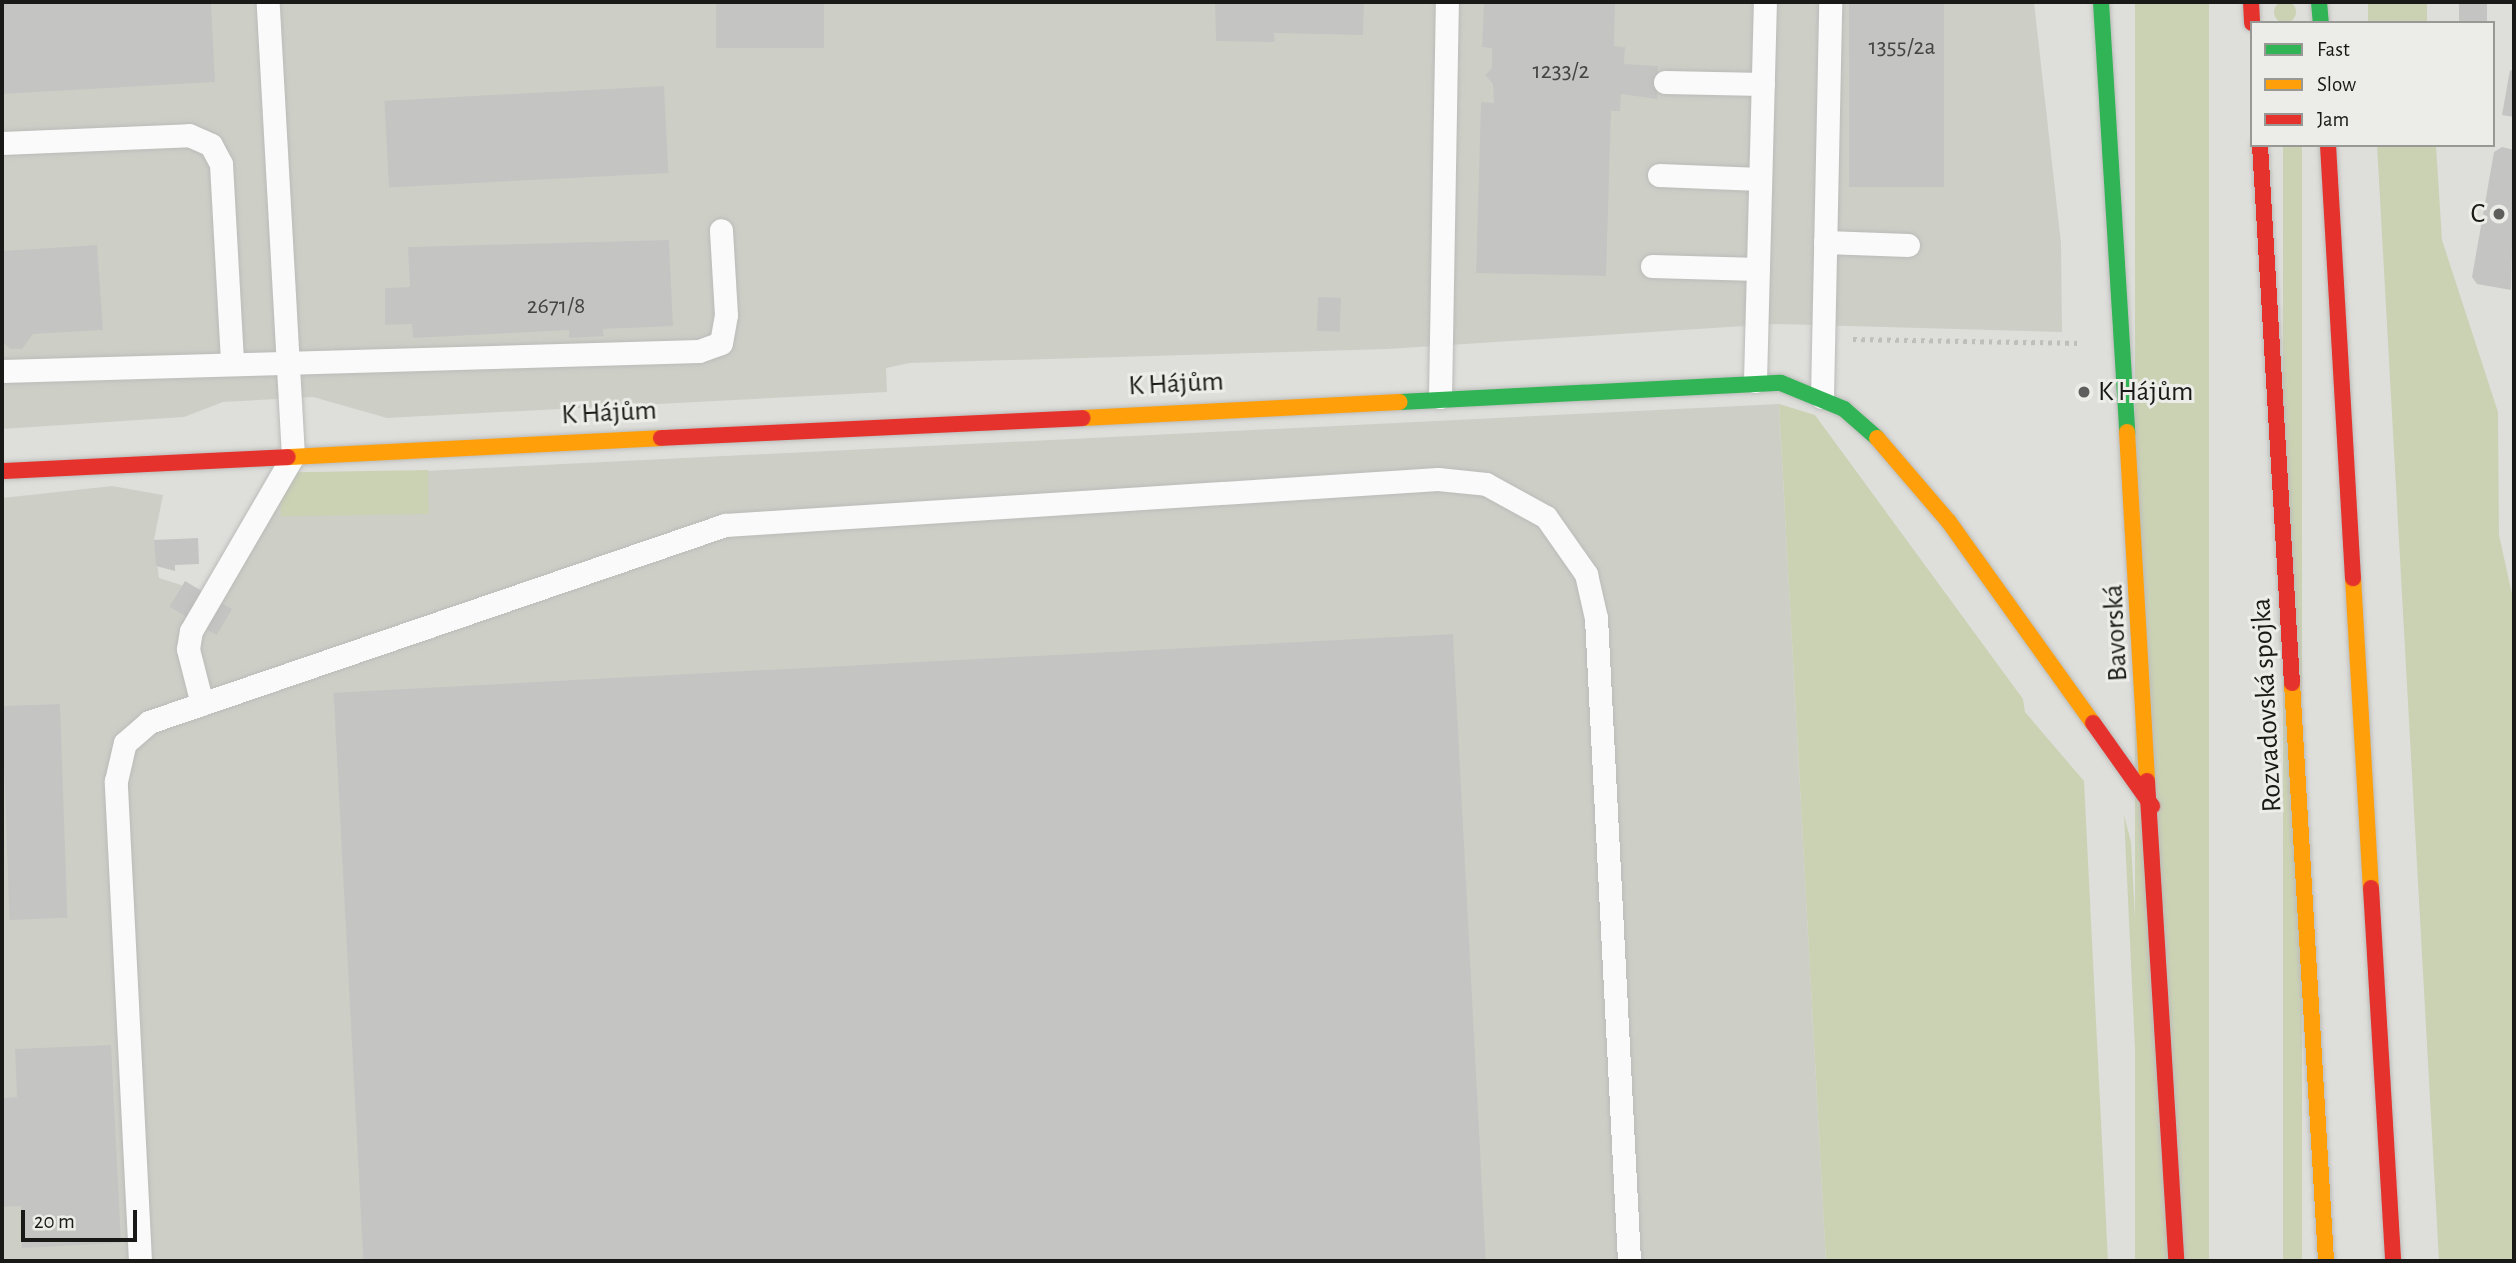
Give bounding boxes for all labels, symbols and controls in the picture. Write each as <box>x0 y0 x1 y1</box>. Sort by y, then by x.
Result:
legend <box>2250 21 2495 147</box>
house number: 1355/2a <box>1868 34 1936 62</box>
text: Fast <box>2317 39 2350 60</box>
house number: 1233/2 <box>1533 58 1589 86</box>
text: Slow <box>2317 74 2356 95</box>
text: Jam <box>2317 109 2349 130</box>
place label: C <box>2470 197 2485 231</box>
marker: C <box>2491 206 2507 222</box>
house number: 2671/8 <box>527 293 585 321</box>
street label: K Hájům <box>1128 365 1224 403</box>
place label: K Hájům <box>2098 375 2193 409</box>
marker: K Hájům <box>2076 384 2092 400</box>
street label: K Hájům <box>561 394 657 432</box>
street label: Bavorská <box>2097 584 2135 682</box>
street label: Rozvadovská spojka <box>2245 597 2289 813</box>
scale bar <box>24 1196 140 1240</box>
text: 20 m <box>34 1211 75 1232</box>

